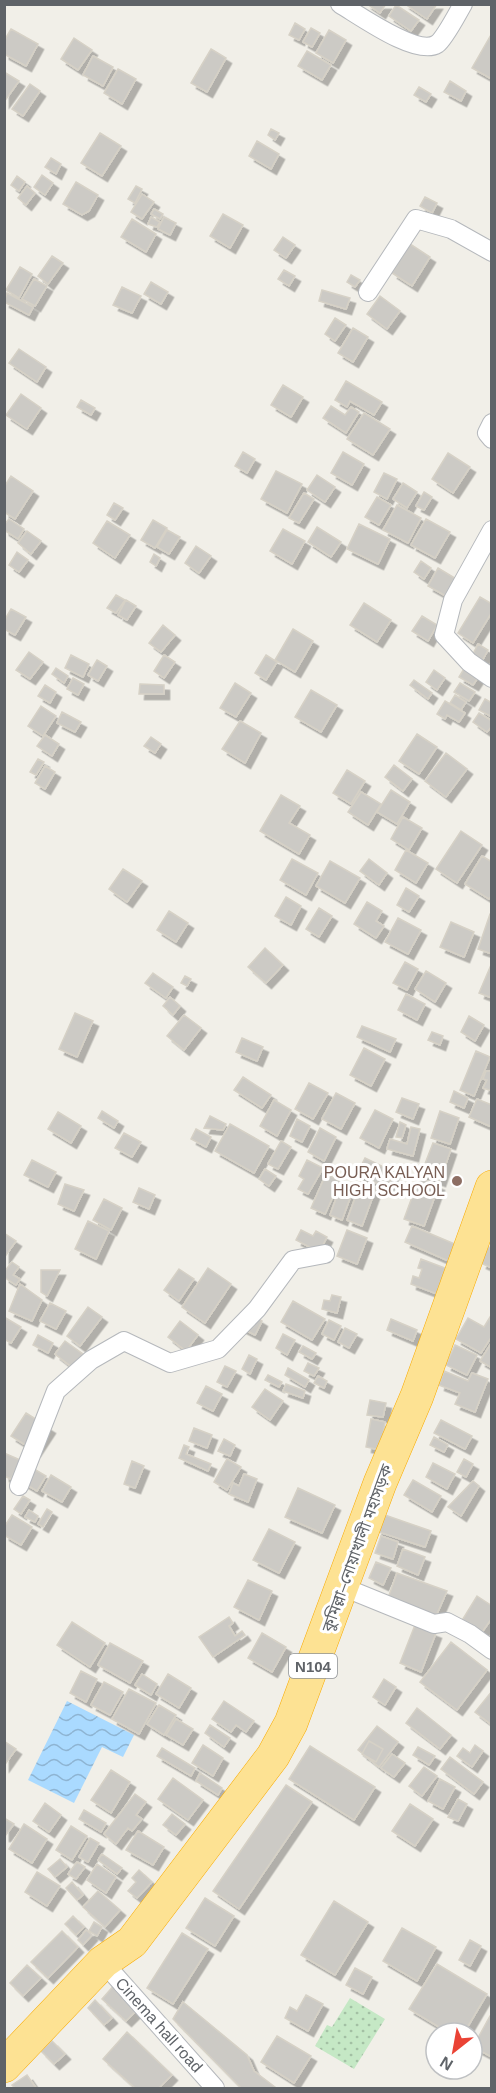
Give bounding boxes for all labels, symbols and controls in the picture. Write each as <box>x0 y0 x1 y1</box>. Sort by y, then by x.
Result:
place label: POURA KALYAN HIGH SCHOOL <box>324 1164 445 1199</box>
marker: POURA KALYAN HIGH SCHOOL <box>450 1174 464 1188</box>
street label: কুমিল্লা–নোয়াখালী মহাসড়ক <box>317 1461 397 1635</box>
road number: N104 <box>289 1654 337 1678</box>
street label: Cinema hall road <box>112 1974 206 2076</box>
north arrow <box>424 2021 484 2081</box>
text: N <box>437 2053 456 2074</box>

